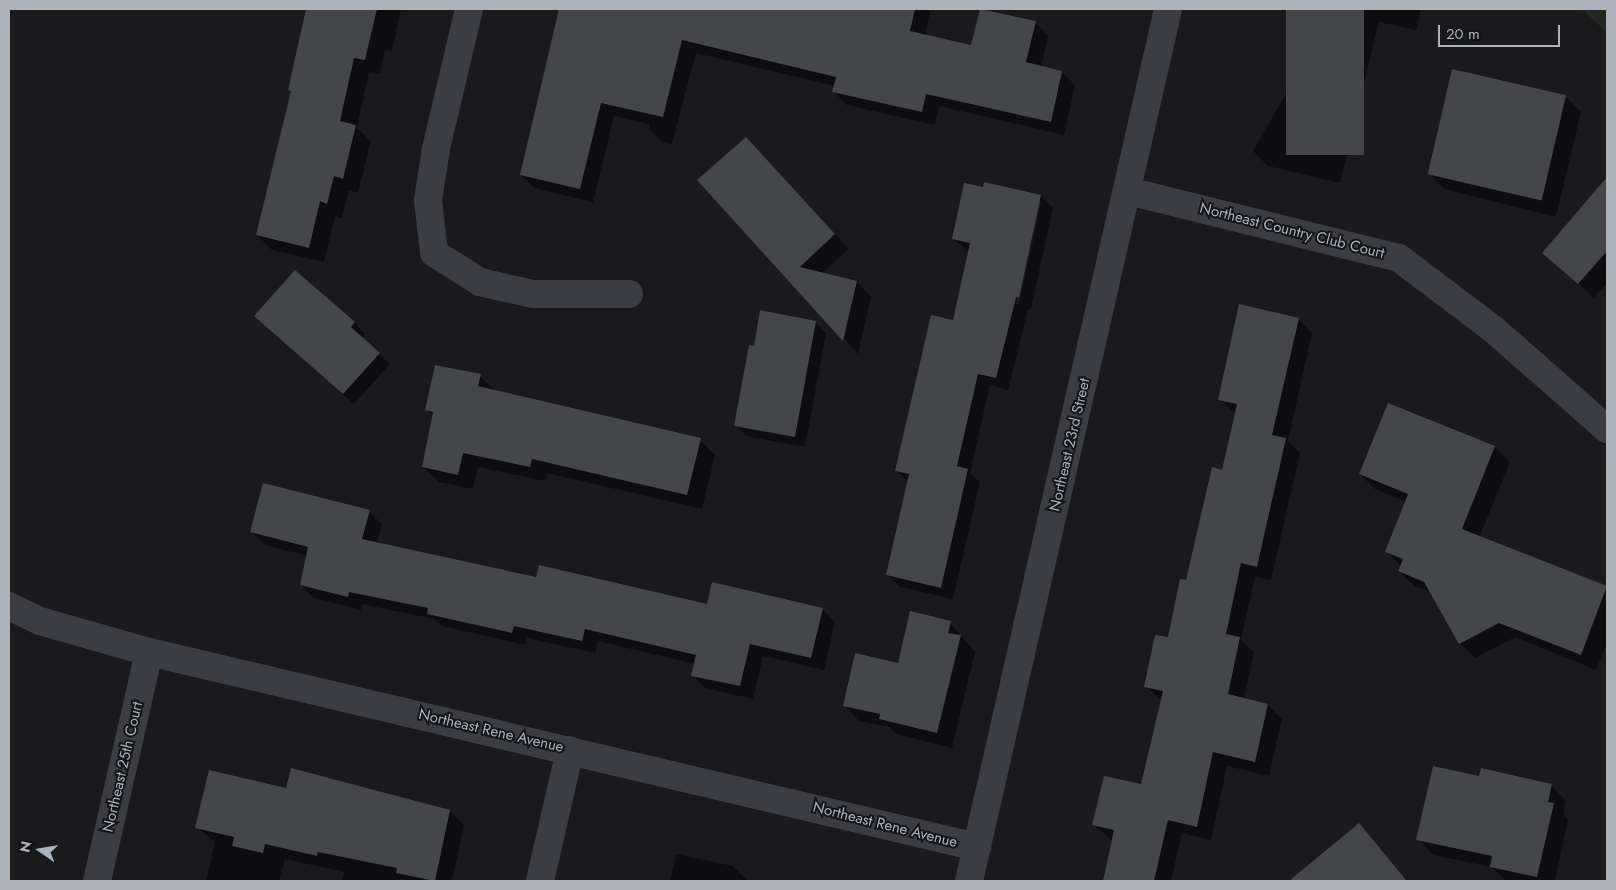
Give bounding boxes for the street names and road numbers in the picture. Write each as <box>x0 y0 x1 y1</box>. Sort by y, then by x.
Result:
street label: Northeast Country Club Court <box>1198 199 1386 263</box>
street label: Northeast 23rd Street <box>1046 377 1094 513</box>
street label: Northeast 25th Court <box>99 700 147 834</box>
street label: Northeast Rene Avenue <box>417 706 565 756</box>
street label: Northeast Rene Avenue <box>811 798 959 852</box>

